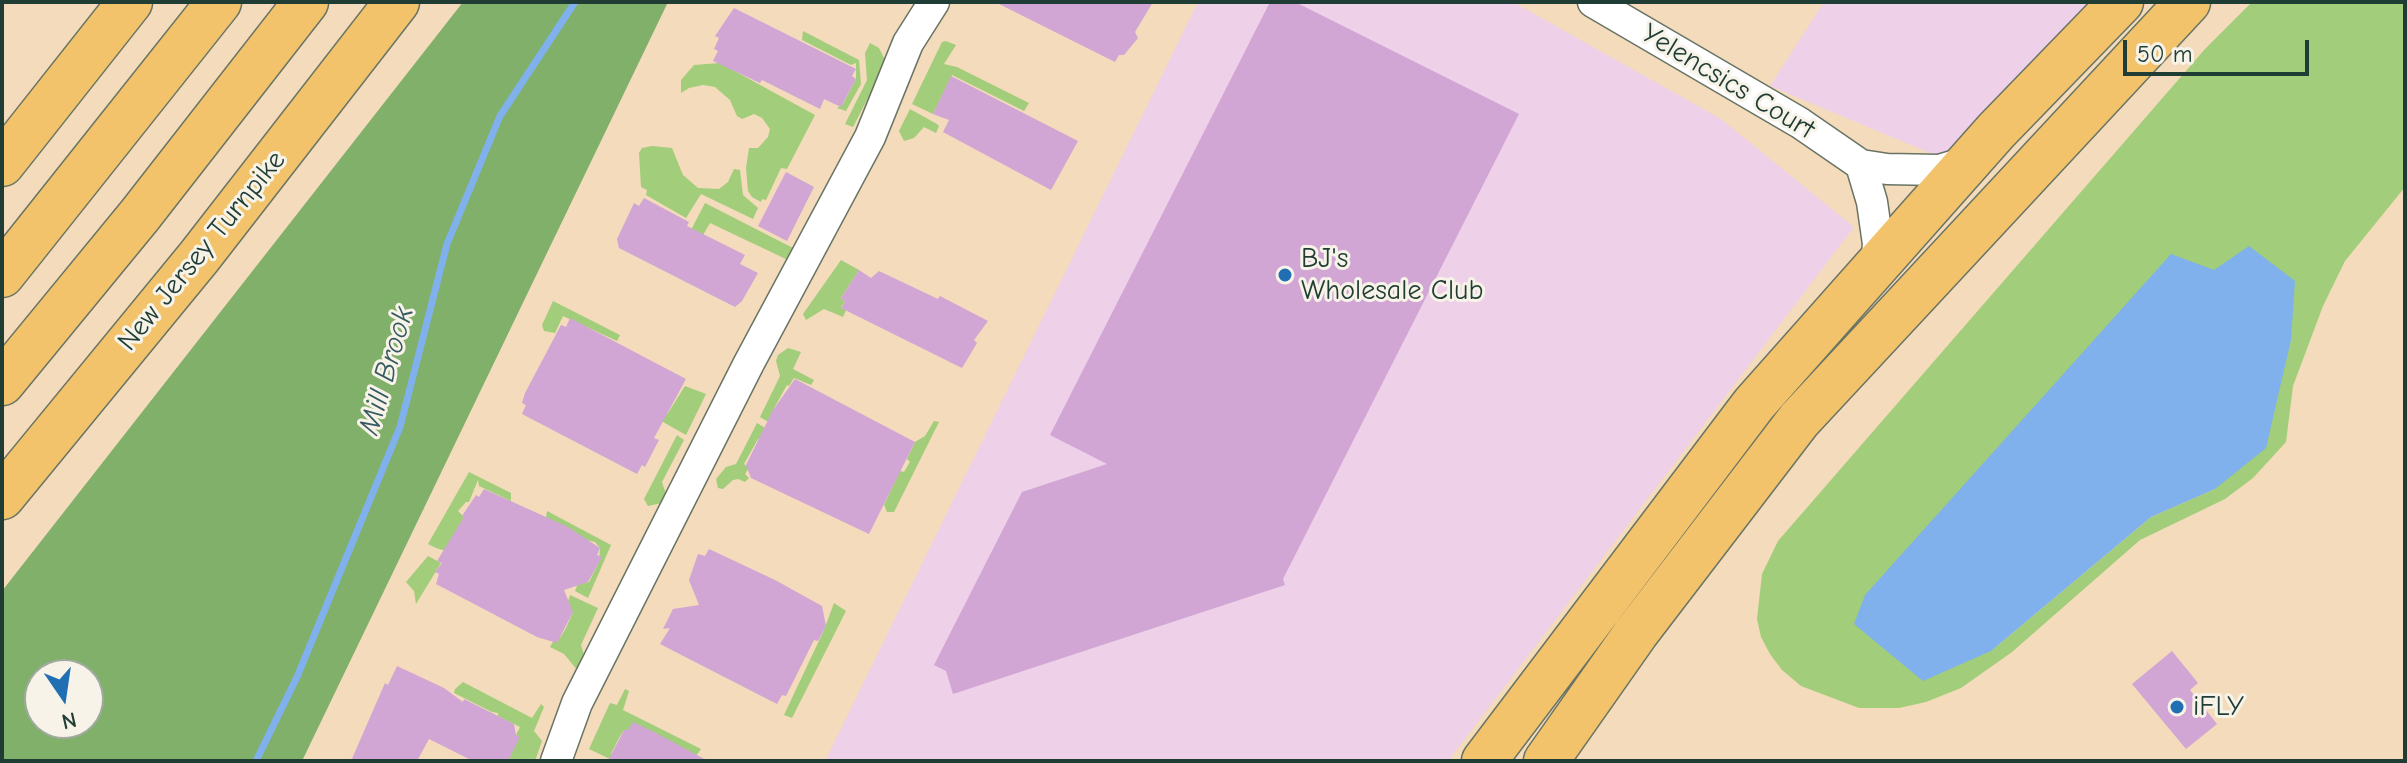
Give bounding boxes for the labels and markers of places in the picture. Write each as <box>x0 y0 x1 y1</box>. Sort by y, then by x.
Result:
place label: BJ's Wholesale Club <box>1301 242 1483 308</box>
marker: BJ's Wholesale Club <box>1276 266 1294 284</box>
place label: iFLY <box>2193 690 2244 724</box>
marker: iFLY <box>2168 698 2186 716</box>

